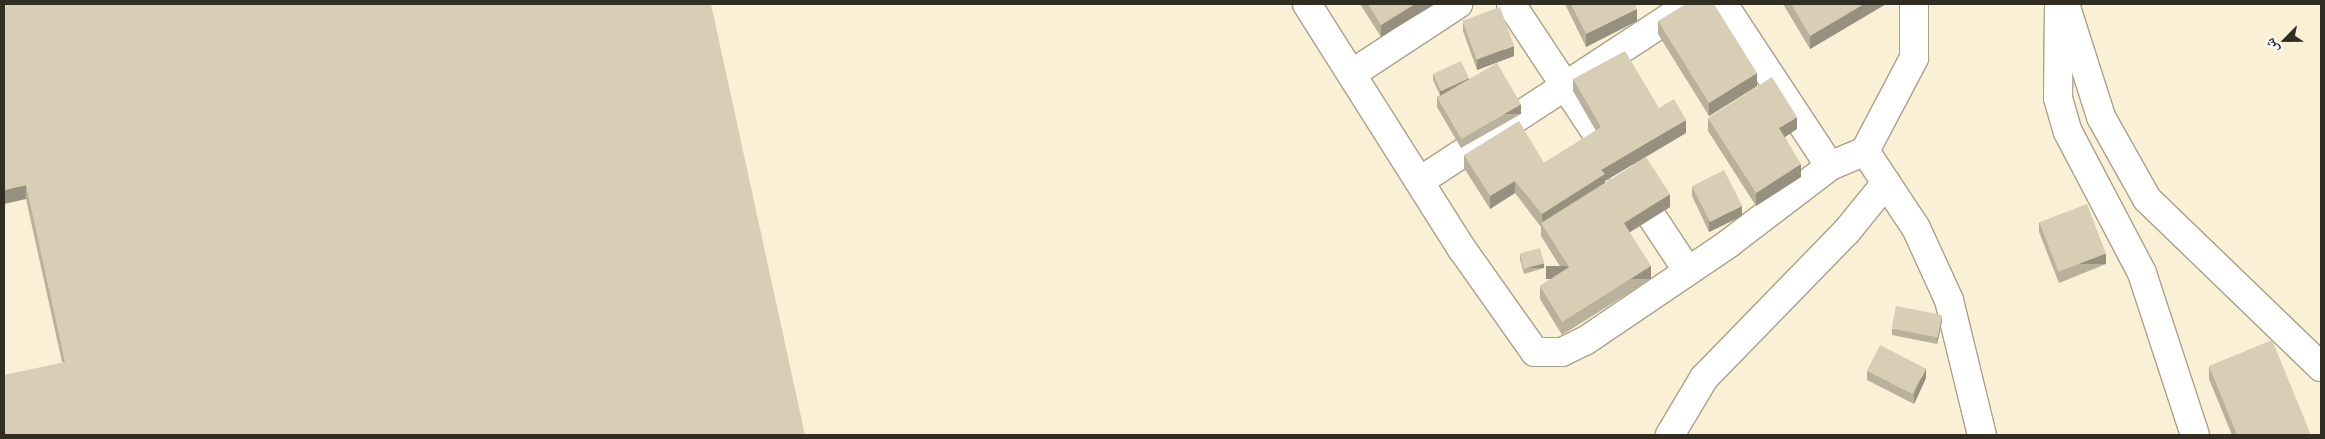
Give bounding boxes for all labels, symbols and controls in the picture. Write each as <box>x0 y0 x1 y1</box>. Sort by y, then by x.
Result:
north arrow <box>2260 15 2310 65</box>
text: ش <box>2258 35 2283 57</box>

